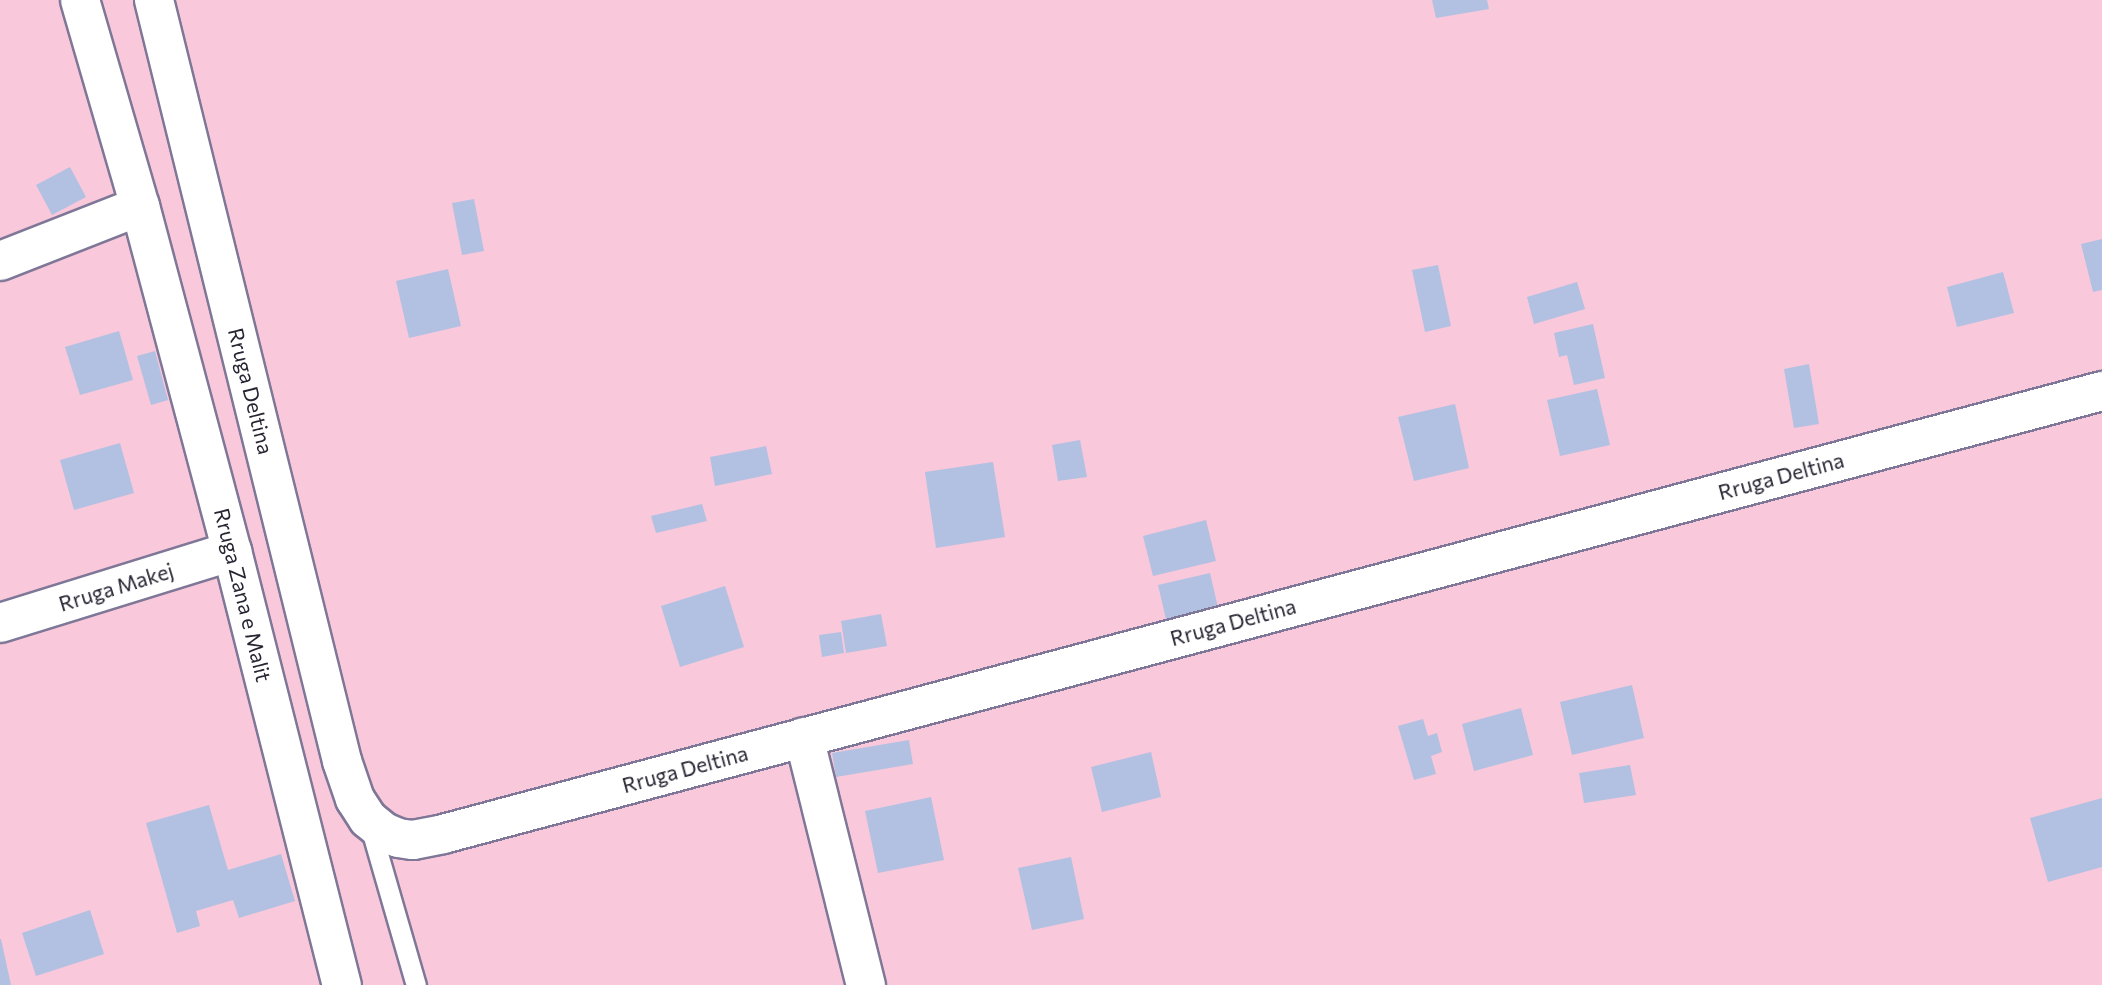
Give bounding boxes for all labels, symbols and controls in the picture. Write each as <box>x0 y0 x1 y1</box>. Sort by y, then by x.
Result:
street label: Rruga Deltina <box>223 325 279 457</box>
street label: Rruga Deltina <box>1715 447 1847 505</box>
street label: Rruga Zana e Malit <box>209 506 277 684</box>
street label: Rruga Makej <box>56 558 176 616</box>
street label: Rruga Deltina <box>1167 593 1299 651</box>
street label: Rruga Deltina <box>619 740 751 798</box>

